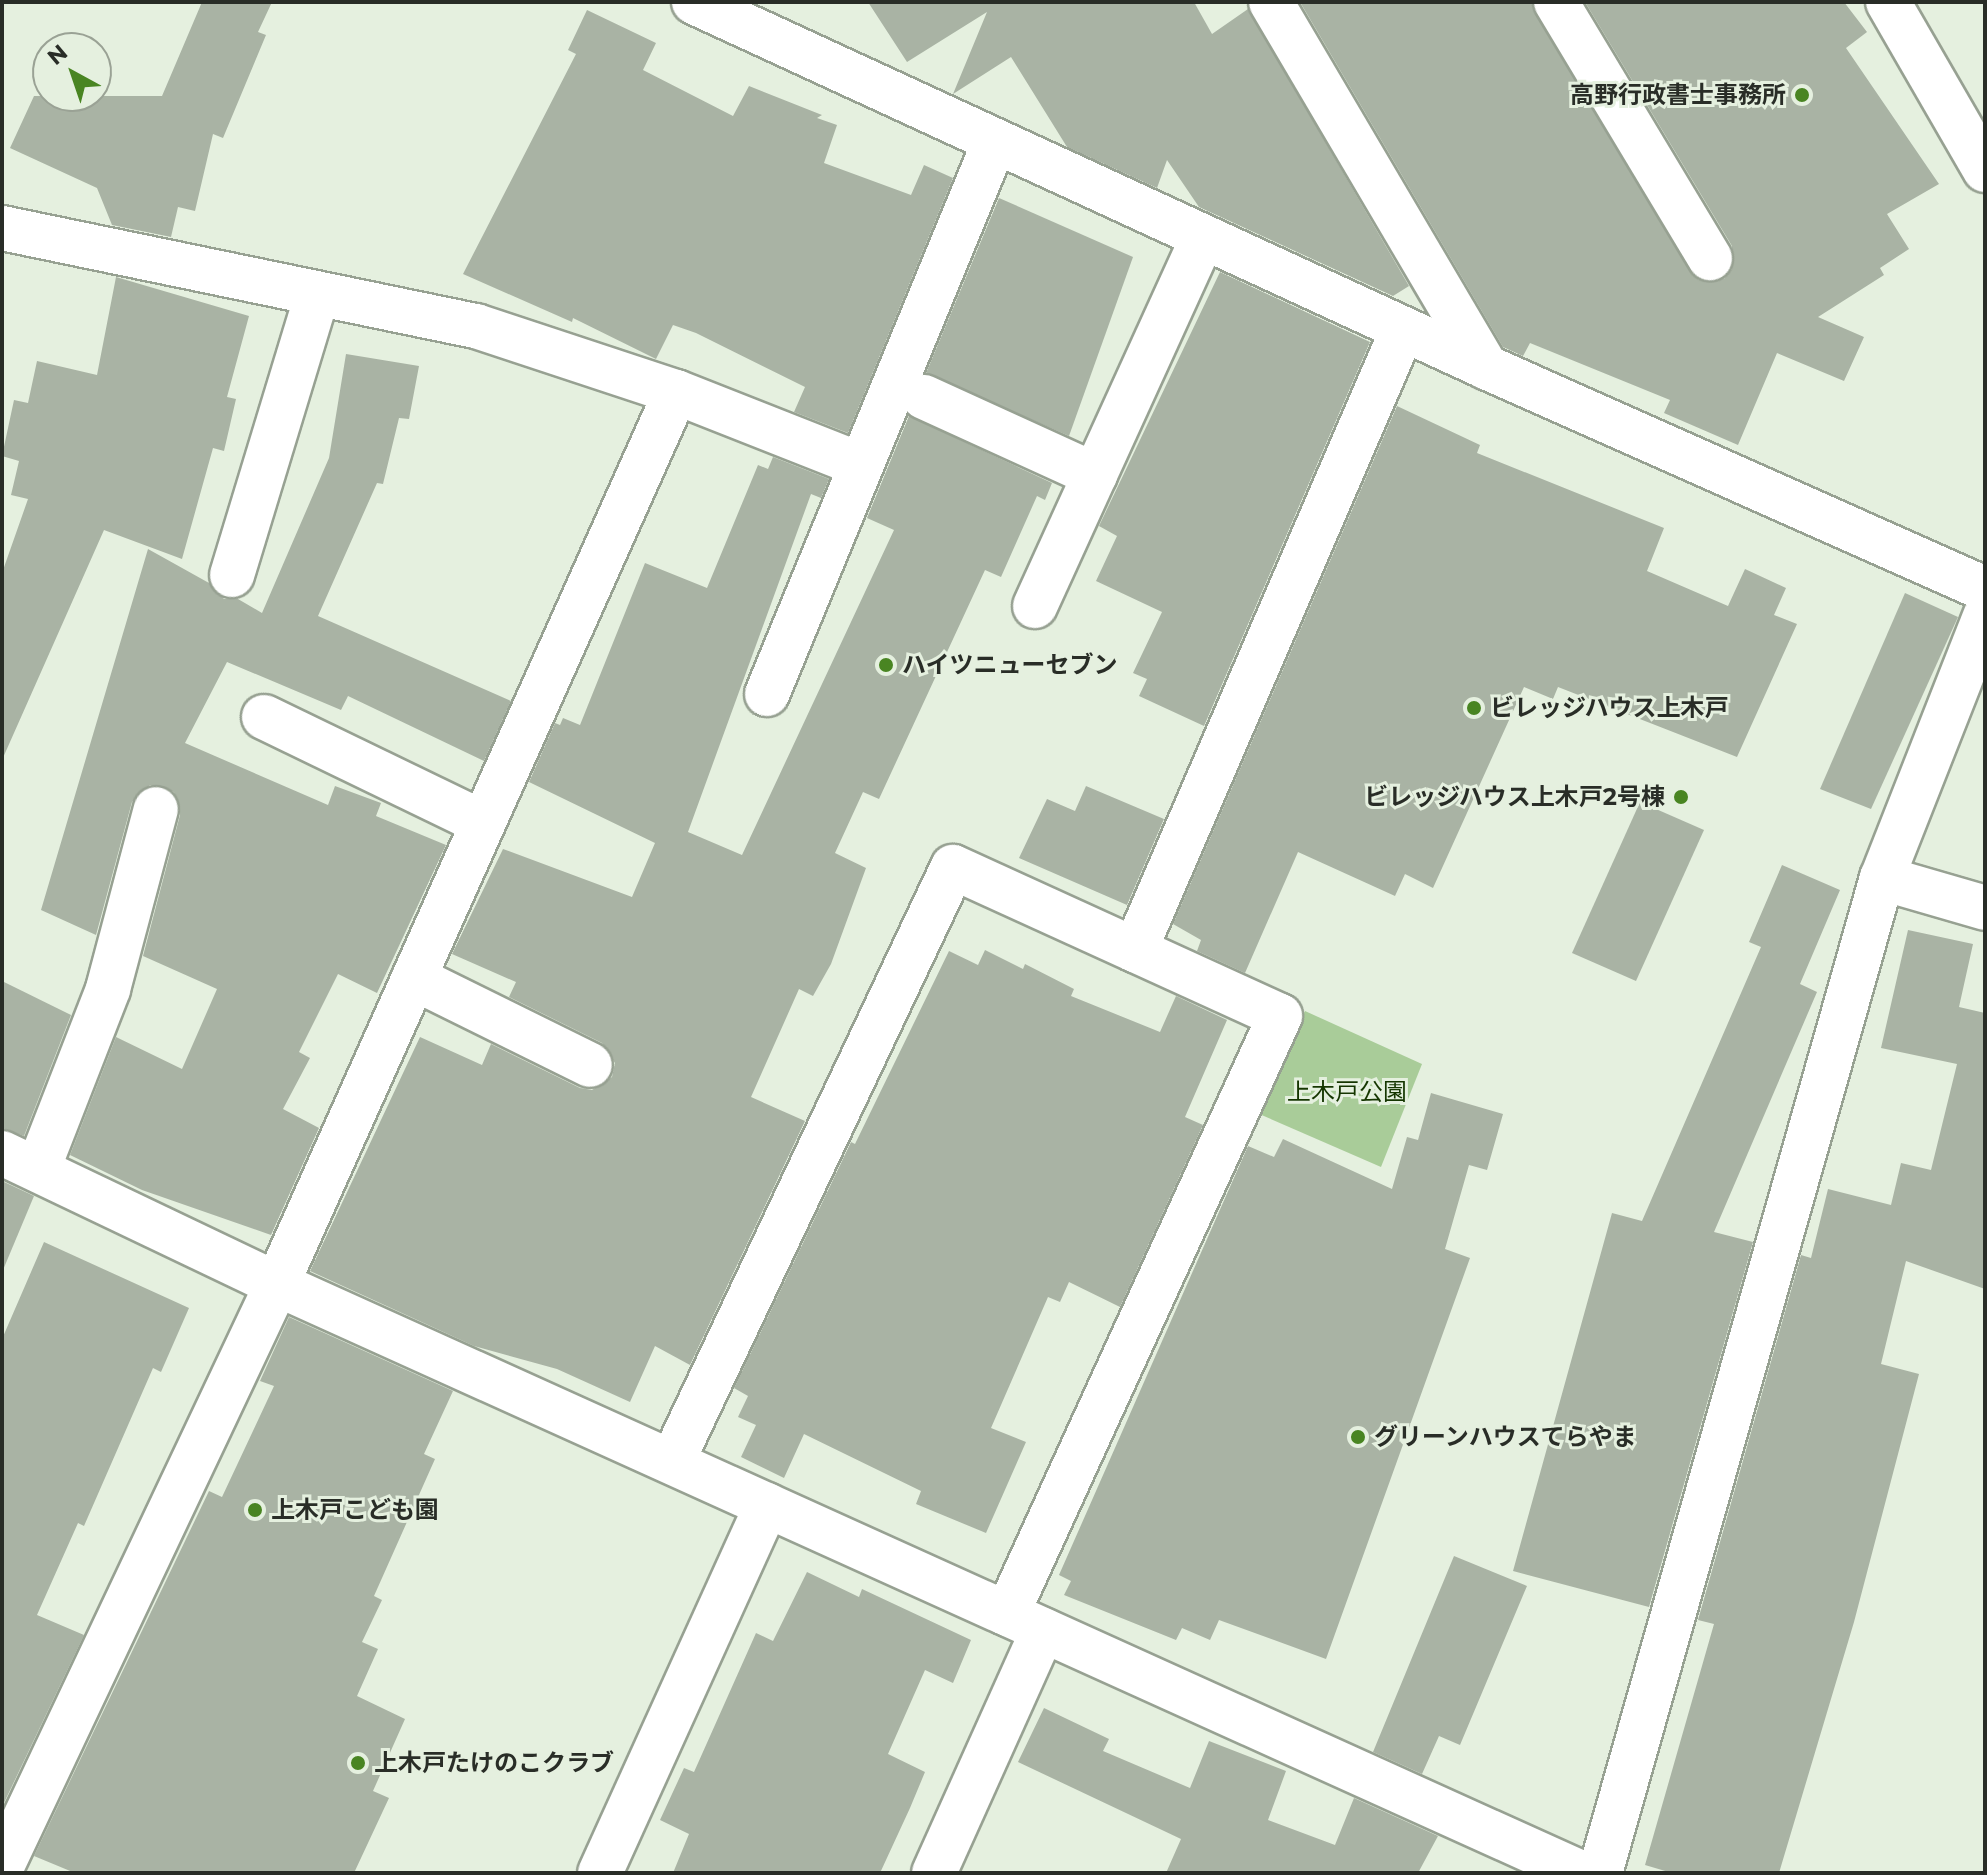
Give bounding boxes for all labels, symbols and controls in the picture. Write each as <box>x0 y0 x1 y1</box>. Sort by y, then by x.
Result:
north arrow <box>32 32 112 112</box>
text: N <box>42 39 73 71</box>
place label: 高野行政書士事務所 <box>1570 81 1786 109</box>
marker: 高野行政書士事務所 <box>1793 86 1811 104</box>
place label: ハイツニューセブン <box>902 651 1118 679</box>
marker: ハイツニューセブン <box>877 656 895 674</box>
place label: ビレッジハウス上木戸 <box>1490 694 1730 722</box>
marker: ビレッジハウス上木戸 <box>1465 699 1483 717</box>
place label: ビレッジハウス上木戸2号棟 <box>1363 783 1665 811</box>
marker: ビレッジハウス上木戸2号棟 <box>1672 788 1690 806</box>
park label: 上木戸公園 <box>1287 1078 1407 1106</box>
place label: グリーンハウスてらやま <box>1374 1423 1638 1451</box>
marker: グリーンハウスてらやま <box>1349 1428 1367 1446</box>
place label: 上木戸こども園 <box>271 1496 439 1524</box>
marker: 上木戸こども園 <box>246 1501 264 1519</box>
place label: 上木戸たけのこクラブ <box>374 1749 614 1777</box>
marker: 上木戸たけのこクラブ <box>349 1754 367 1772</box>

